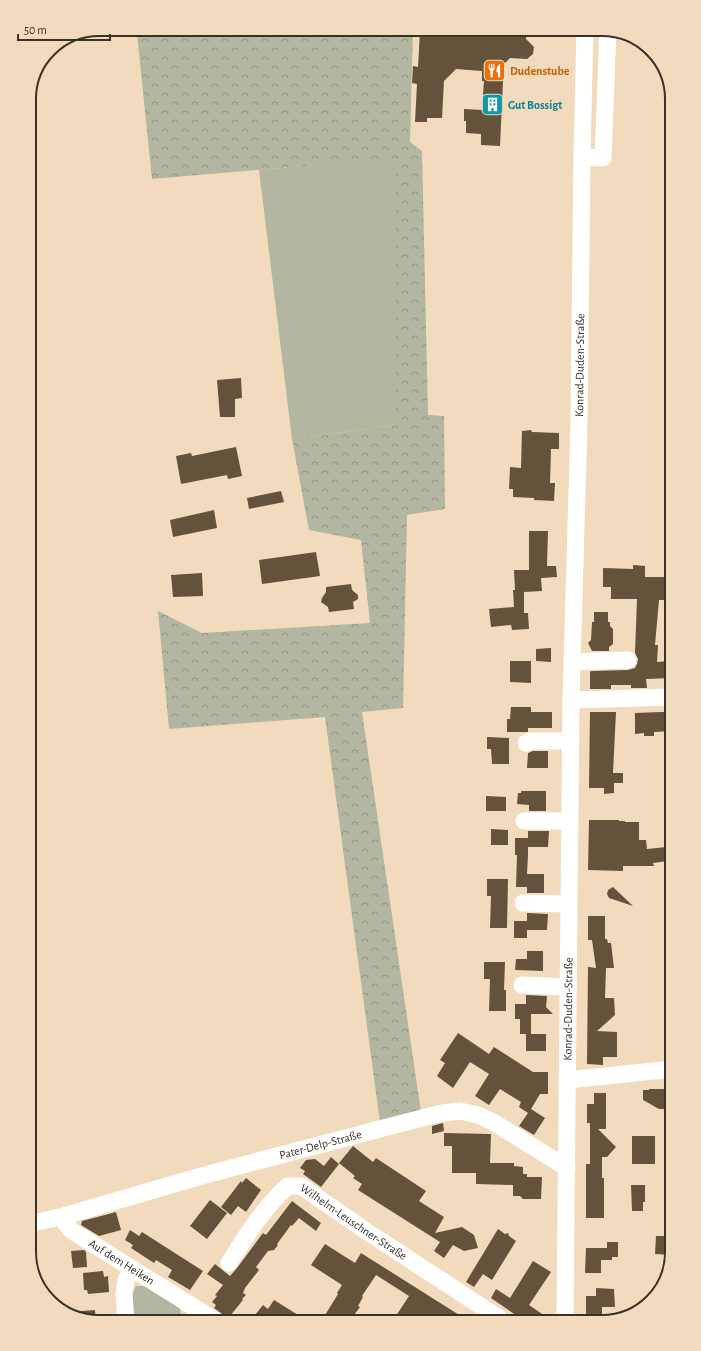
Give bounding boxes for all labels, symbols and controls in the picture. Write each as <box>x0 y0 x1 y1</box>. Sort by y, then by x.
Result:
scale bar <box>18 16 110 42</box>
text: 50 m <box>24 24 47 36</box>
restaurant icon: Dudenstube <box>482 58 508 84</box>
place label: Dudenstube <box>510 65 570 77</box>
building icon: Gut Bossigt <box>479 92 505 118</box>
place label: Gut Bossigt <box>508 99 562 111</box>
street label: Konrad-Duden-Straße <box>573 313 586 417</box>
street label: Konrad-Duden-Straße <box>561 957 574 1061</box>
street label: Pater-Delp-Straße <box>278 1128 363 1161</box>
street label: Wilhelm-Leuschner-Straße <box>298 1181 409 1262</box>
street label: Auf dem Heiken <box>87 1237 157 1287</box>

